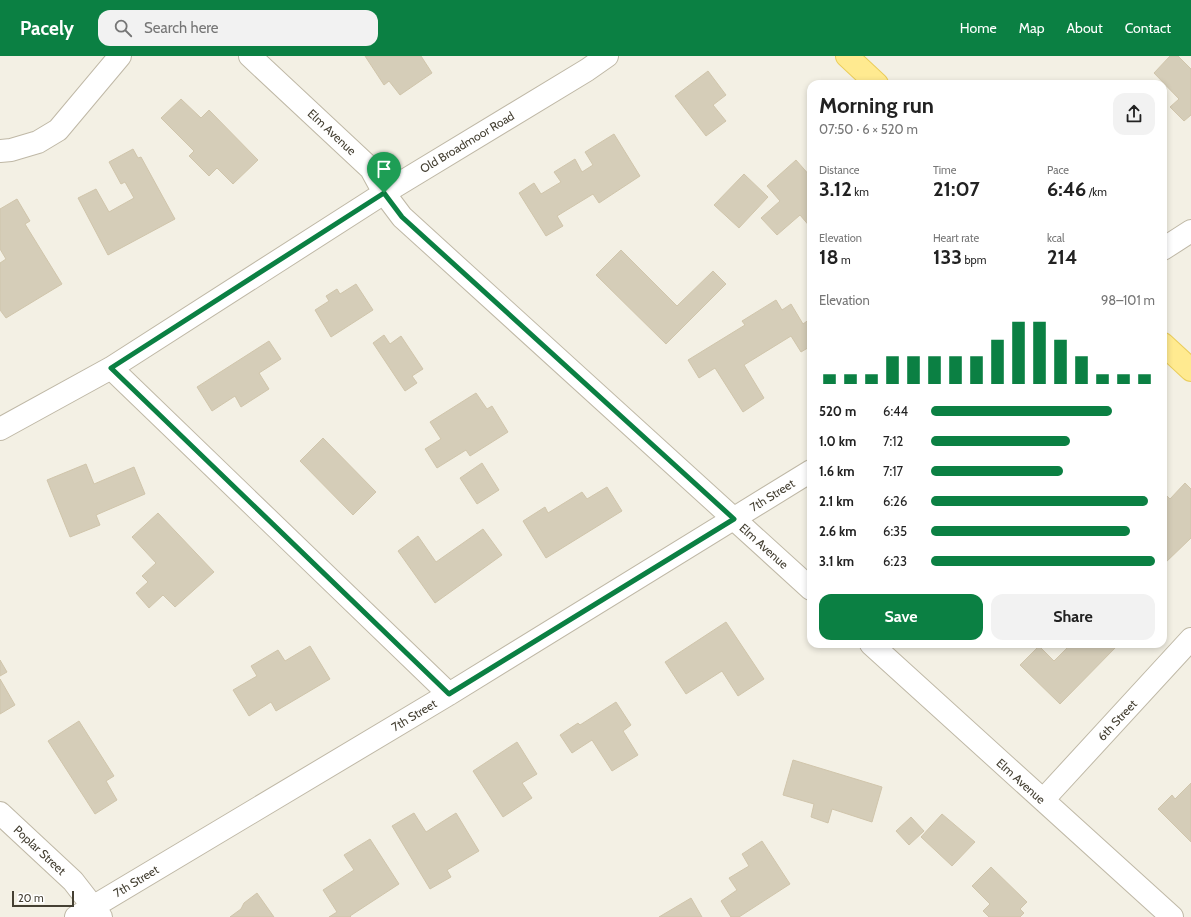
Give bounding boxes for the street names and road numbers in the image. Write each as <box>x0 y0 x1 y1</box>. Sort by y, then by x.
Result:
street label: Elm Avenue <box>305 106 359 158</box>
street label: Old Broadmoor Road <box>417 108 517 176</box>
street label: 7th Street <box>747 475 797 515</box>
street label: Elm Avenue <box>736 520 792 572</box>
street label: 7th Street <box>389 696 439 734</box>
street label: 6th Street <box>1094 696 1140 744</box>
street label: Elm Avenue <box>993 755 1049 807</box>
street label: Poplar Street <box>11 822 69 878</box>
street label: 7th Street <box>111 862 161 900</box>

